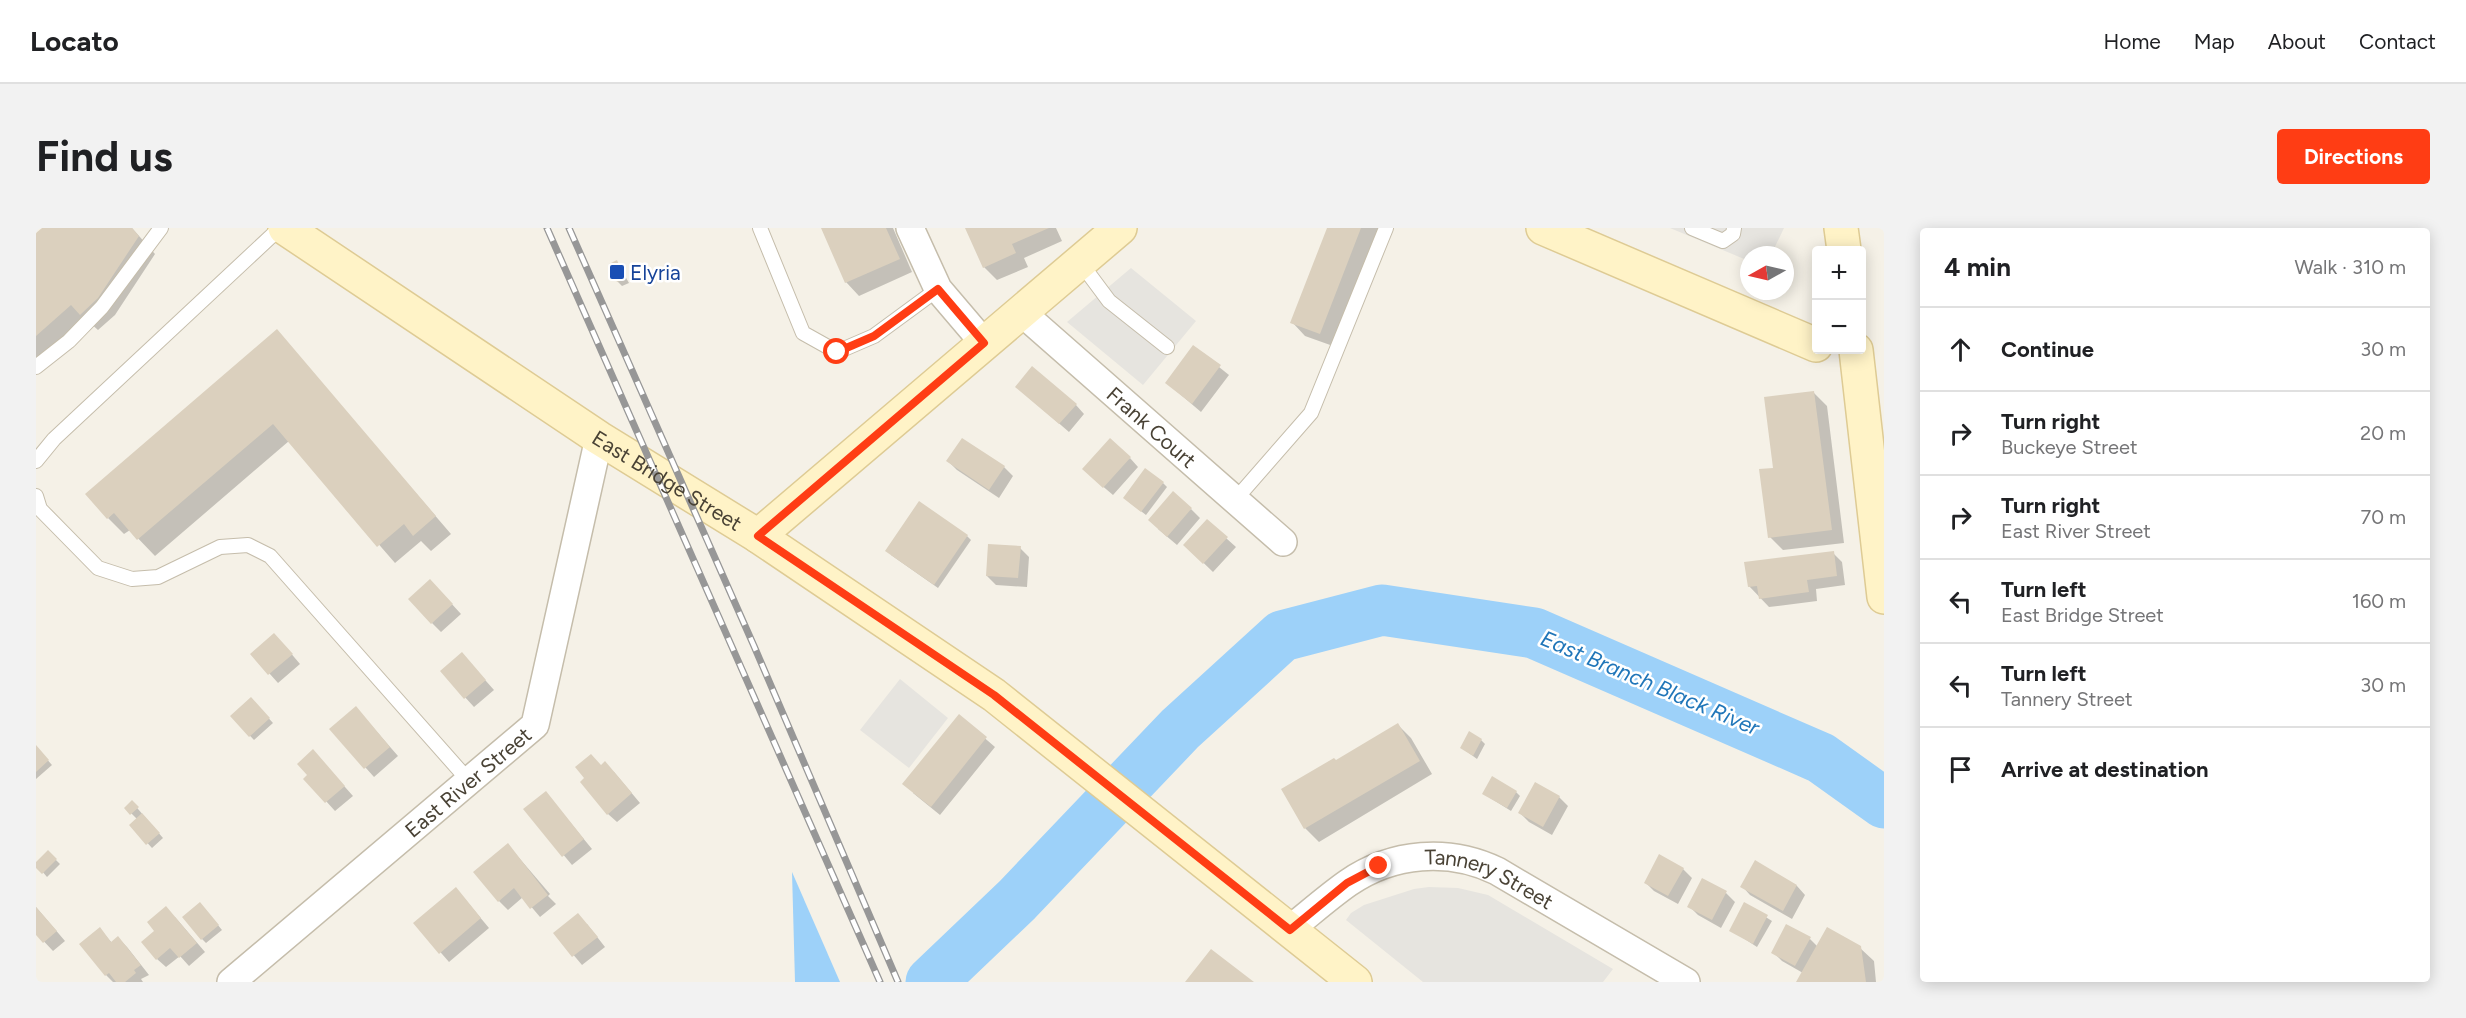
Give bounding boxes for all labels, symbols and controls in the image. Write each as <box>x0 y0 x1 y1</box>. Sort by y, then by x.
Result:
text: Locato <box>30 24 119 58</box>
text: Home <box>2104 29 2161 54</box>
text: Map <box>2194 29 2235 54</box>
text: About <box>2268 29 2326 54</box>
text: Contact <box>2359 29 2436 54</box>
button: Directions <box>2277 129 2430 184</box>
text: Find us <box>36 131 173 182</box>
north arrow <box>1740 246 1794 300</box>
map controls <box>1812 246 1866 354</box>
button: + <box>1812 246 1866 300</box>
text: 4 min <box>1944 251 2011 283</box>
text: Walk · 310 m <box>2294 255 2406 279</box>
place label: Elyria <box>630 260 681 285</box>
marker: Elyria <box>608 263 626 281</box>
button: − <box>1812 300 1866 354</box>
icon: ahead <box>1944 333 1977 366</box>
text: Continue <box>2001 336 2094 363</box>
text: 30 m <box>2360 337 2406 361</box>
route start <box>823 338 849 364</box>
street label: Frank Court <box>1102 381 1201 473</box>
text: Turn right <box>2001 408 2100 435</box>
icon: right <box>1944 417 1977 450</box>
text: 20 m <box>2360 421 2406 445</box>
street label: East Bridge Street <box>588 425 747 536</box>
text: Buckeye Street <box>2001 435 2137 459</box>
text: Turn right <box>2001 492 2100 519</box>
icon: right <box>1944 501 1977 534</box>
text: 70 m <box>2360 505 2406 529</box>
text: East River Street <box>2001 519 2151 543</box>
text: Turn left <box>2001 576 2087 603</box>
icon: left <box>1944 585 1977 618</box>
text: 160 m <box>2352 589 2406 613</box>
text: East Bridge Street <box>2001 603 2164 627</box>
water label: East Branch Black River <box>1537 625 1765 742</box>
text: Turn left <box>2001 660 2087 687</box>
icon: left <box>1944 669 1977 702</box>
text: 30 m <box>2360 673 2406 697</box>
text: Tannery Street <box>2001 687 2132 711</box>
street label: East River Street <box>400 721 536 842</box>
icon: arrive <box>1944 753 1977 786</box>
text: Arrive at destination <box>2001 756 2209 783</box>
street label: Tannery Street <box>1424 844 1558 914</box>
route end <box>1365 852 1391 878</box>

